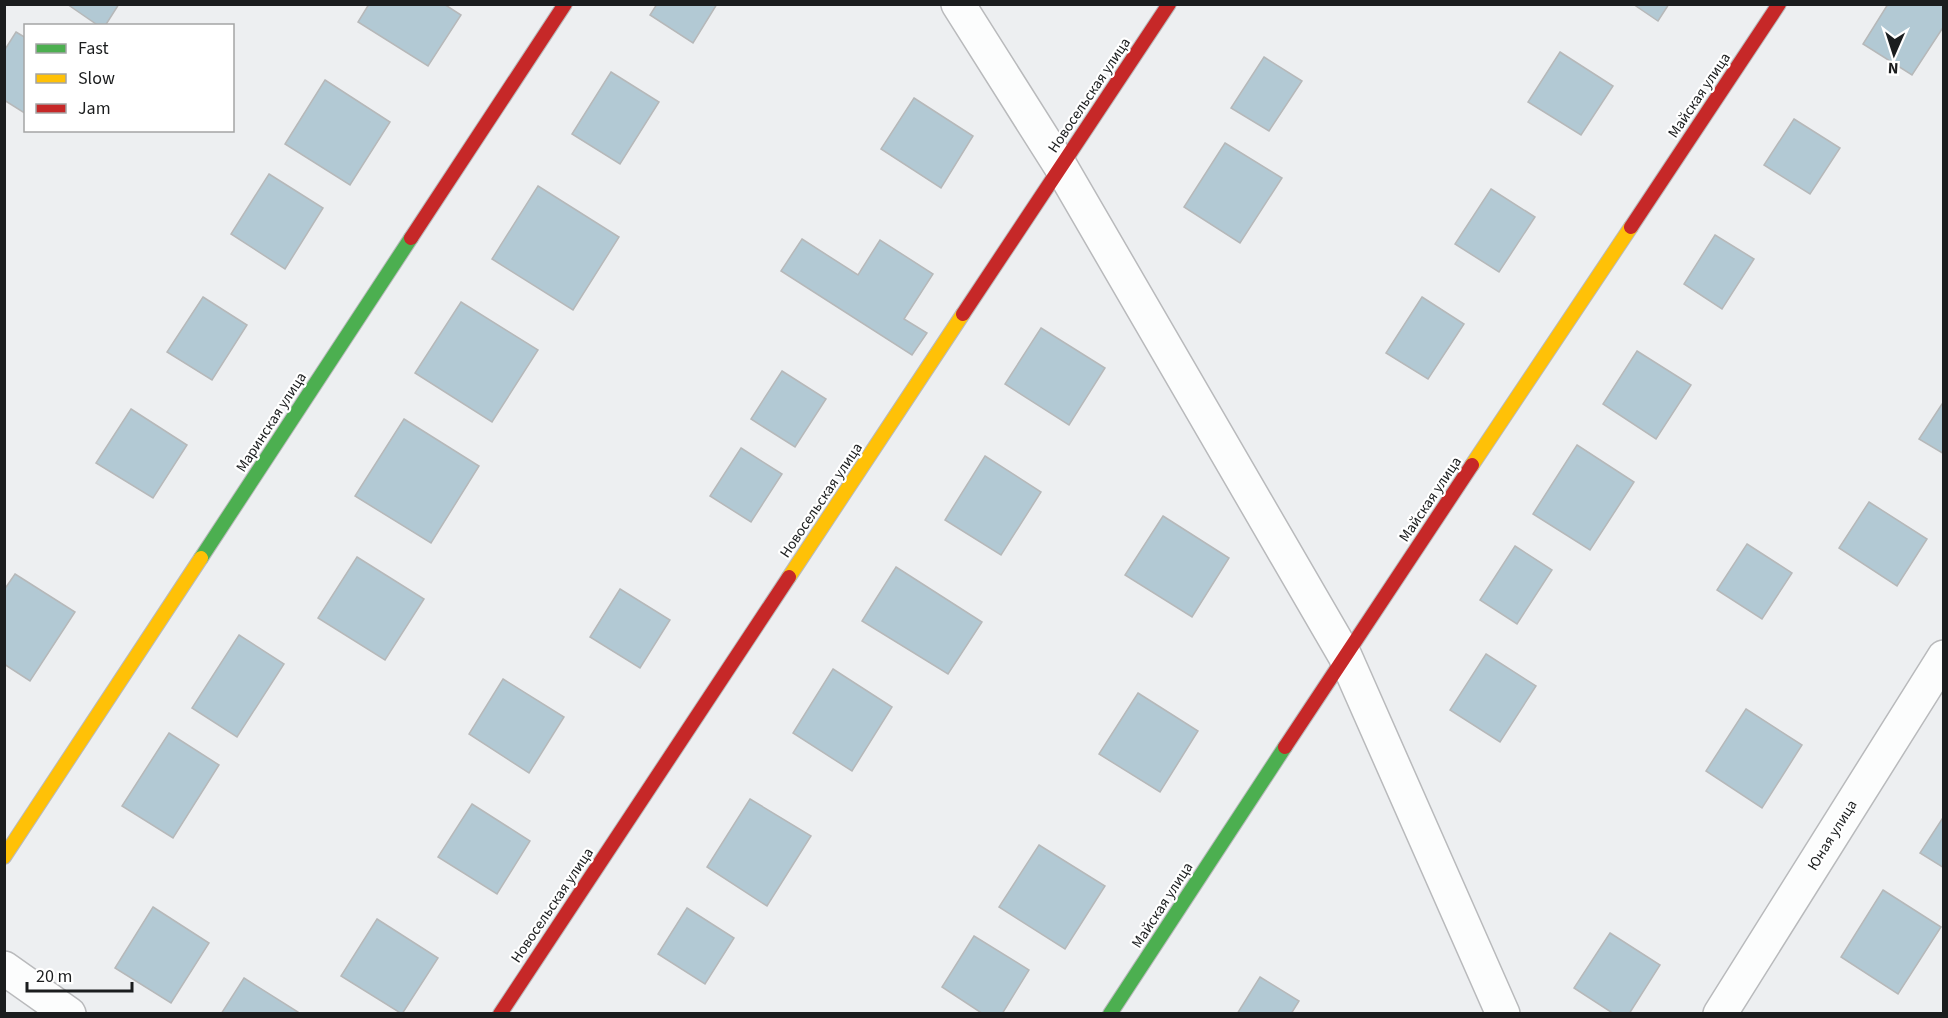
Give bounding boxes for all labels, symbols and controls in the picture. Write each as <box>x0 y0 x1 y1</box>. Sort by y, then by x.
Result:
legend <box>24 24 234 132</box>
north arrow <box>1864 24 1924 84</box>
street label: Новосельская улица <box>1043 34 1136 157</box>
text: Fast <box>78 36 109 61</box>
street label: Майская улица <box>1663 49 1736 142</box>
text: N <box>1887 57 1899 79</box>
text: Slow <box>78 66 115 91</box>
text: Jam <box>78 96 111 121</box>
street label: Маринская улица <box>231 368 312 476</box>
street label: Новосельская улица <box>775 439 868 562</box>
street label: Майская улица <box>1394 453 1467 546</box>
street label: Юная улица <box>1802 796 1862 875</box>
street label: Новосельская улица <box>506 844 599 967</box>
street label: Майская улица <box>1127 858 1198 952</box>
scale bar <box>27 955 132 993</box>
text: 20 m <box>36 964 72 989</box>

